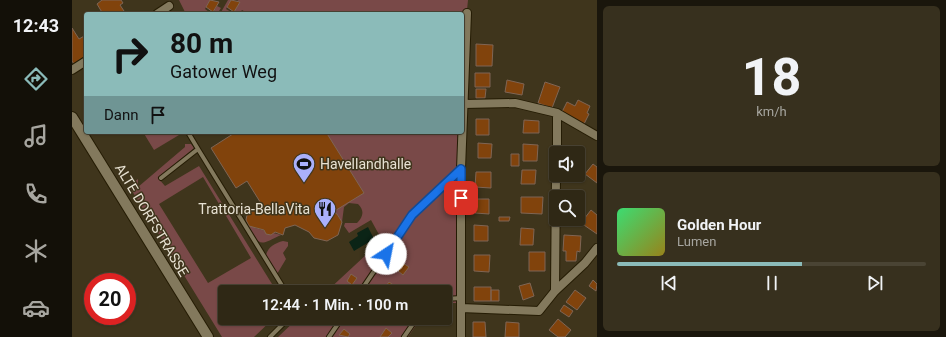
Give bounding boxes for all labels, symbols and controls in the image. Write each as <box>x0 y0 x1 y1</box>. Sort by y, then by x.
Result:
text: 12:43 <box>13 15 59 36</box>
text: 80 m <box>170 27 233 60</box>
icon: right <box>104 28 156 80</box>
text: 18 <box>742 47 801 108</box>
text: Gatower Weg <box>170 61 277 82</box>
icon: directions <box>22 65 50 93</box>
icon: arrive <box>147 104 169 126</box>
text: km/h <box>756 104 787 119</box>
text: Dann <box>104 106 139 124</box>
icon: music <box>22 122 50 150</box>
map controls <box>549 146 585 226</box>
button: sound <box>549 146 585 182</box>
sports icon: Havellandhalle <box>291 151 317 184</box>
place label: Havellandhalle <box>320 156 411 172</box>
street label: ALTE DORFSTRASSE <box>112 161 192 279</box>
icon: phone <box>22 180 50 208</box>
pin <box>444 181 478 215</box>
icon: arrive <box>450 187 472 209</box>
button: search <box>549 190 585 226</box>
restaurant icon: Trattoria-BellaVita <box>312 196 338 229</box>
place label: Trattoria-BellaVita <box>198 201 310 217</box>
text: Golden Hour <box>677 216 761 234</box>
position arrow <box>365 233 407 275</box>
text: Lumen <box>677 234 716 249</box>
icon: climate <box>22 237 50 265</box>
icon: previous <box>658 272 680 294</box>
icon: pause <box>761 272 783 294</box>
icon: next <box>864 272 886 294</box>
speed limit sign: 20 <box>84 273 136 325</box>
icon: car <box>22 294 50 322</box>
text: 12:44 · 1 Min. · 100 m <box>262 296 408 314</box>

